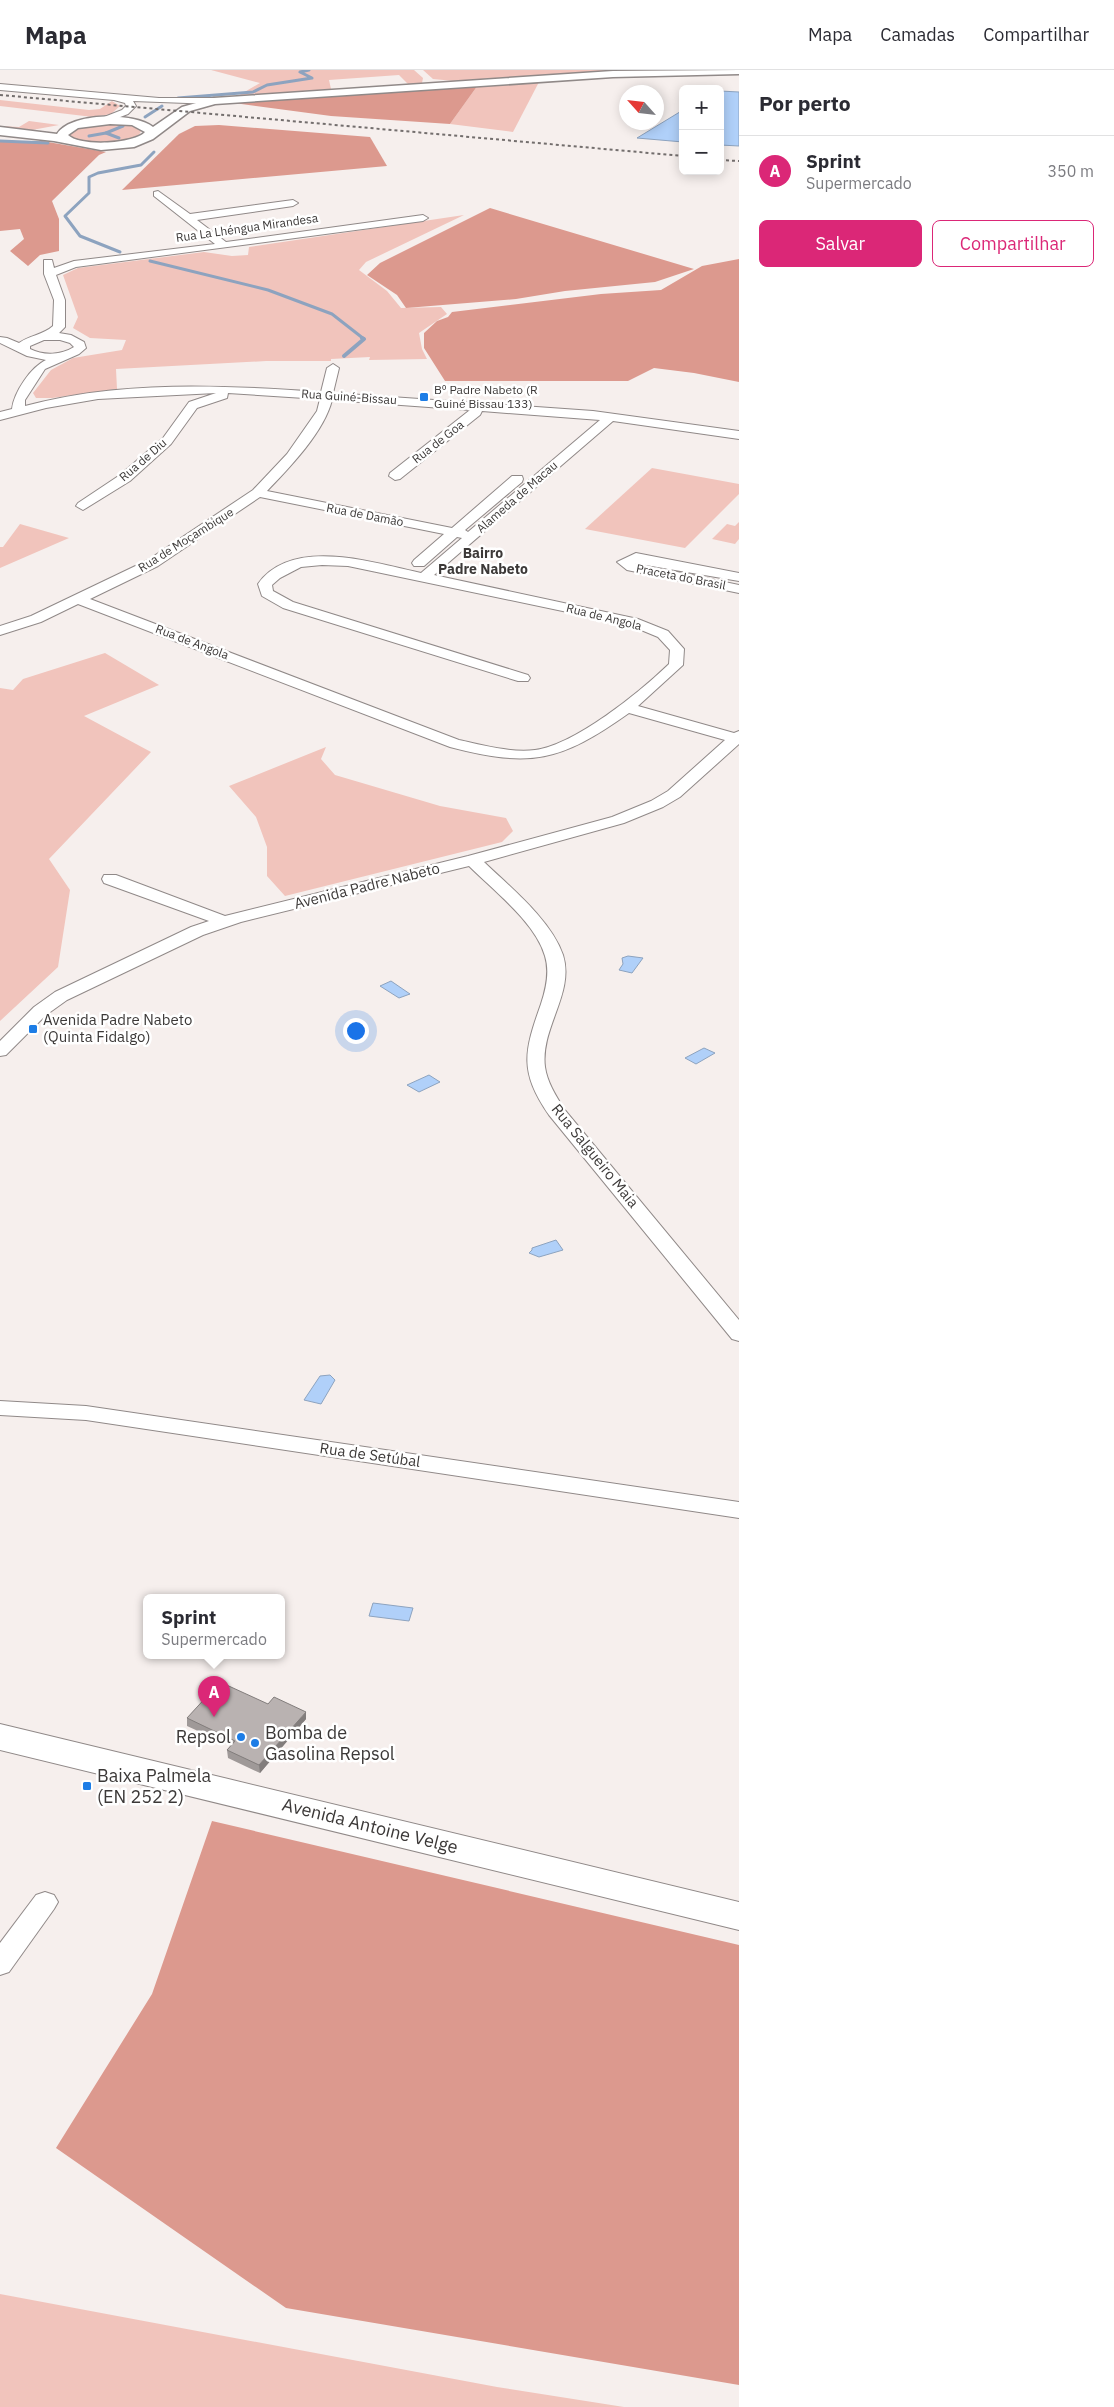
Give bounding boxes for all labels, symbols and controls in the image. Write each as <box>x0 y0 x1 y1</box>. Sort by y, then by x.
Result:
text: Mapa <box>25 19 87 51</box>
text: Mapa <box>808 23 852 46</box>
text: Camadas <box>880 23 955 46</box>
text: Compartilhar <box>983 23 1089 46</box>
north arrow <box>619 85 664 130</box>
map controls <box>679 85 724 175</box>
button: + <box>679 85 724 130</box>
text: Por perto <box>759 89 851 117</box>
button: − <box>679 130 724 175</box>
text: Sprint <box>806 149 861 173</box>
text: A <box>770 161 780 181</box>
text: 350 m <box>1047 161 1094 181</box>
text: Supermercado <box>806 173 912 193</box>
street label: Rua La Lhéngua Mirandesa <box>175 210 320 245</box>
button: Salvar <box>759 220 922 267</box>
button: Compartilhar <box>932 220 1094 267</box>
place label: Bº Padre Nabeto (R Guiné Bissau 133) <box>434 382 538 411</box>
street label: Rua Guiné-Bissau <box>301 386 397 407</box>
marker: Bº Padre Nabeto (R Guiné Bissau 133) <box>418 391 430 403</box>
street label: Rua de Goa <box>409 416 467 466</box>
street label: Rua de Diu <box>116 435 169 484</box>
street label: Alameda de Macau <box>473 457 560 536</box>
street label: Rua de Damão <box>325 500 405 529</box>
street label: Rua de Moçambique <box>135 504 237 575</box>
district label: Bairro Padre Nabeto <box>438 544 528 578</box>
street label: Praceta do Brasil <box>635 560 727 593</box>
street label: Rua de Angola <box>565 600 644 633</box>
street label: Rua de Angola <box>153 621 231 663</box>
street label: Avenida Padre Nabeto <box>292 858 442 913</box>
place label: Avenida Padre Nabeto (Quinta Fidalgo) <box>43 1010 192 1046</box>
your location <box>343 1018 369 1044</box>
marker: Avenida Padre Nabeto (Quinta Fidalgo) <box>27 1023 39 1035</box>
street label: Rua Salgueiro Maia <box>548 1100 643 1211</box>
street label: Rua de Setúbal <box>318 1438 422 1471</box>
popup <box>143 1594 285 1659</box>
text: Sprint <box>161 1605 216 1629</box>
text: Supermercado <box>161 1629 267 1649</box>
pin: A <box>198 1676 230 1717</box>
place label: Bomba de Gasolina Repsol <box>265 1721 395 1765</box>
place label: Repsol <box>176 1725 231 1748</box>
marker: Repsol <box>235 1731 247 1743</box>
marker: Bomba de Gasolina Repsol <box>249 1737 261 1749</box>
place label: Baixa Palmela (EN 252 2) <box>97 1764 212 1808</box>
marker: Baixa Palmela (EN 252 2) <box>81 1780 93 1792</box>
street label: Avenida Antoine Velge <box>280 1793 460 1859</box>

